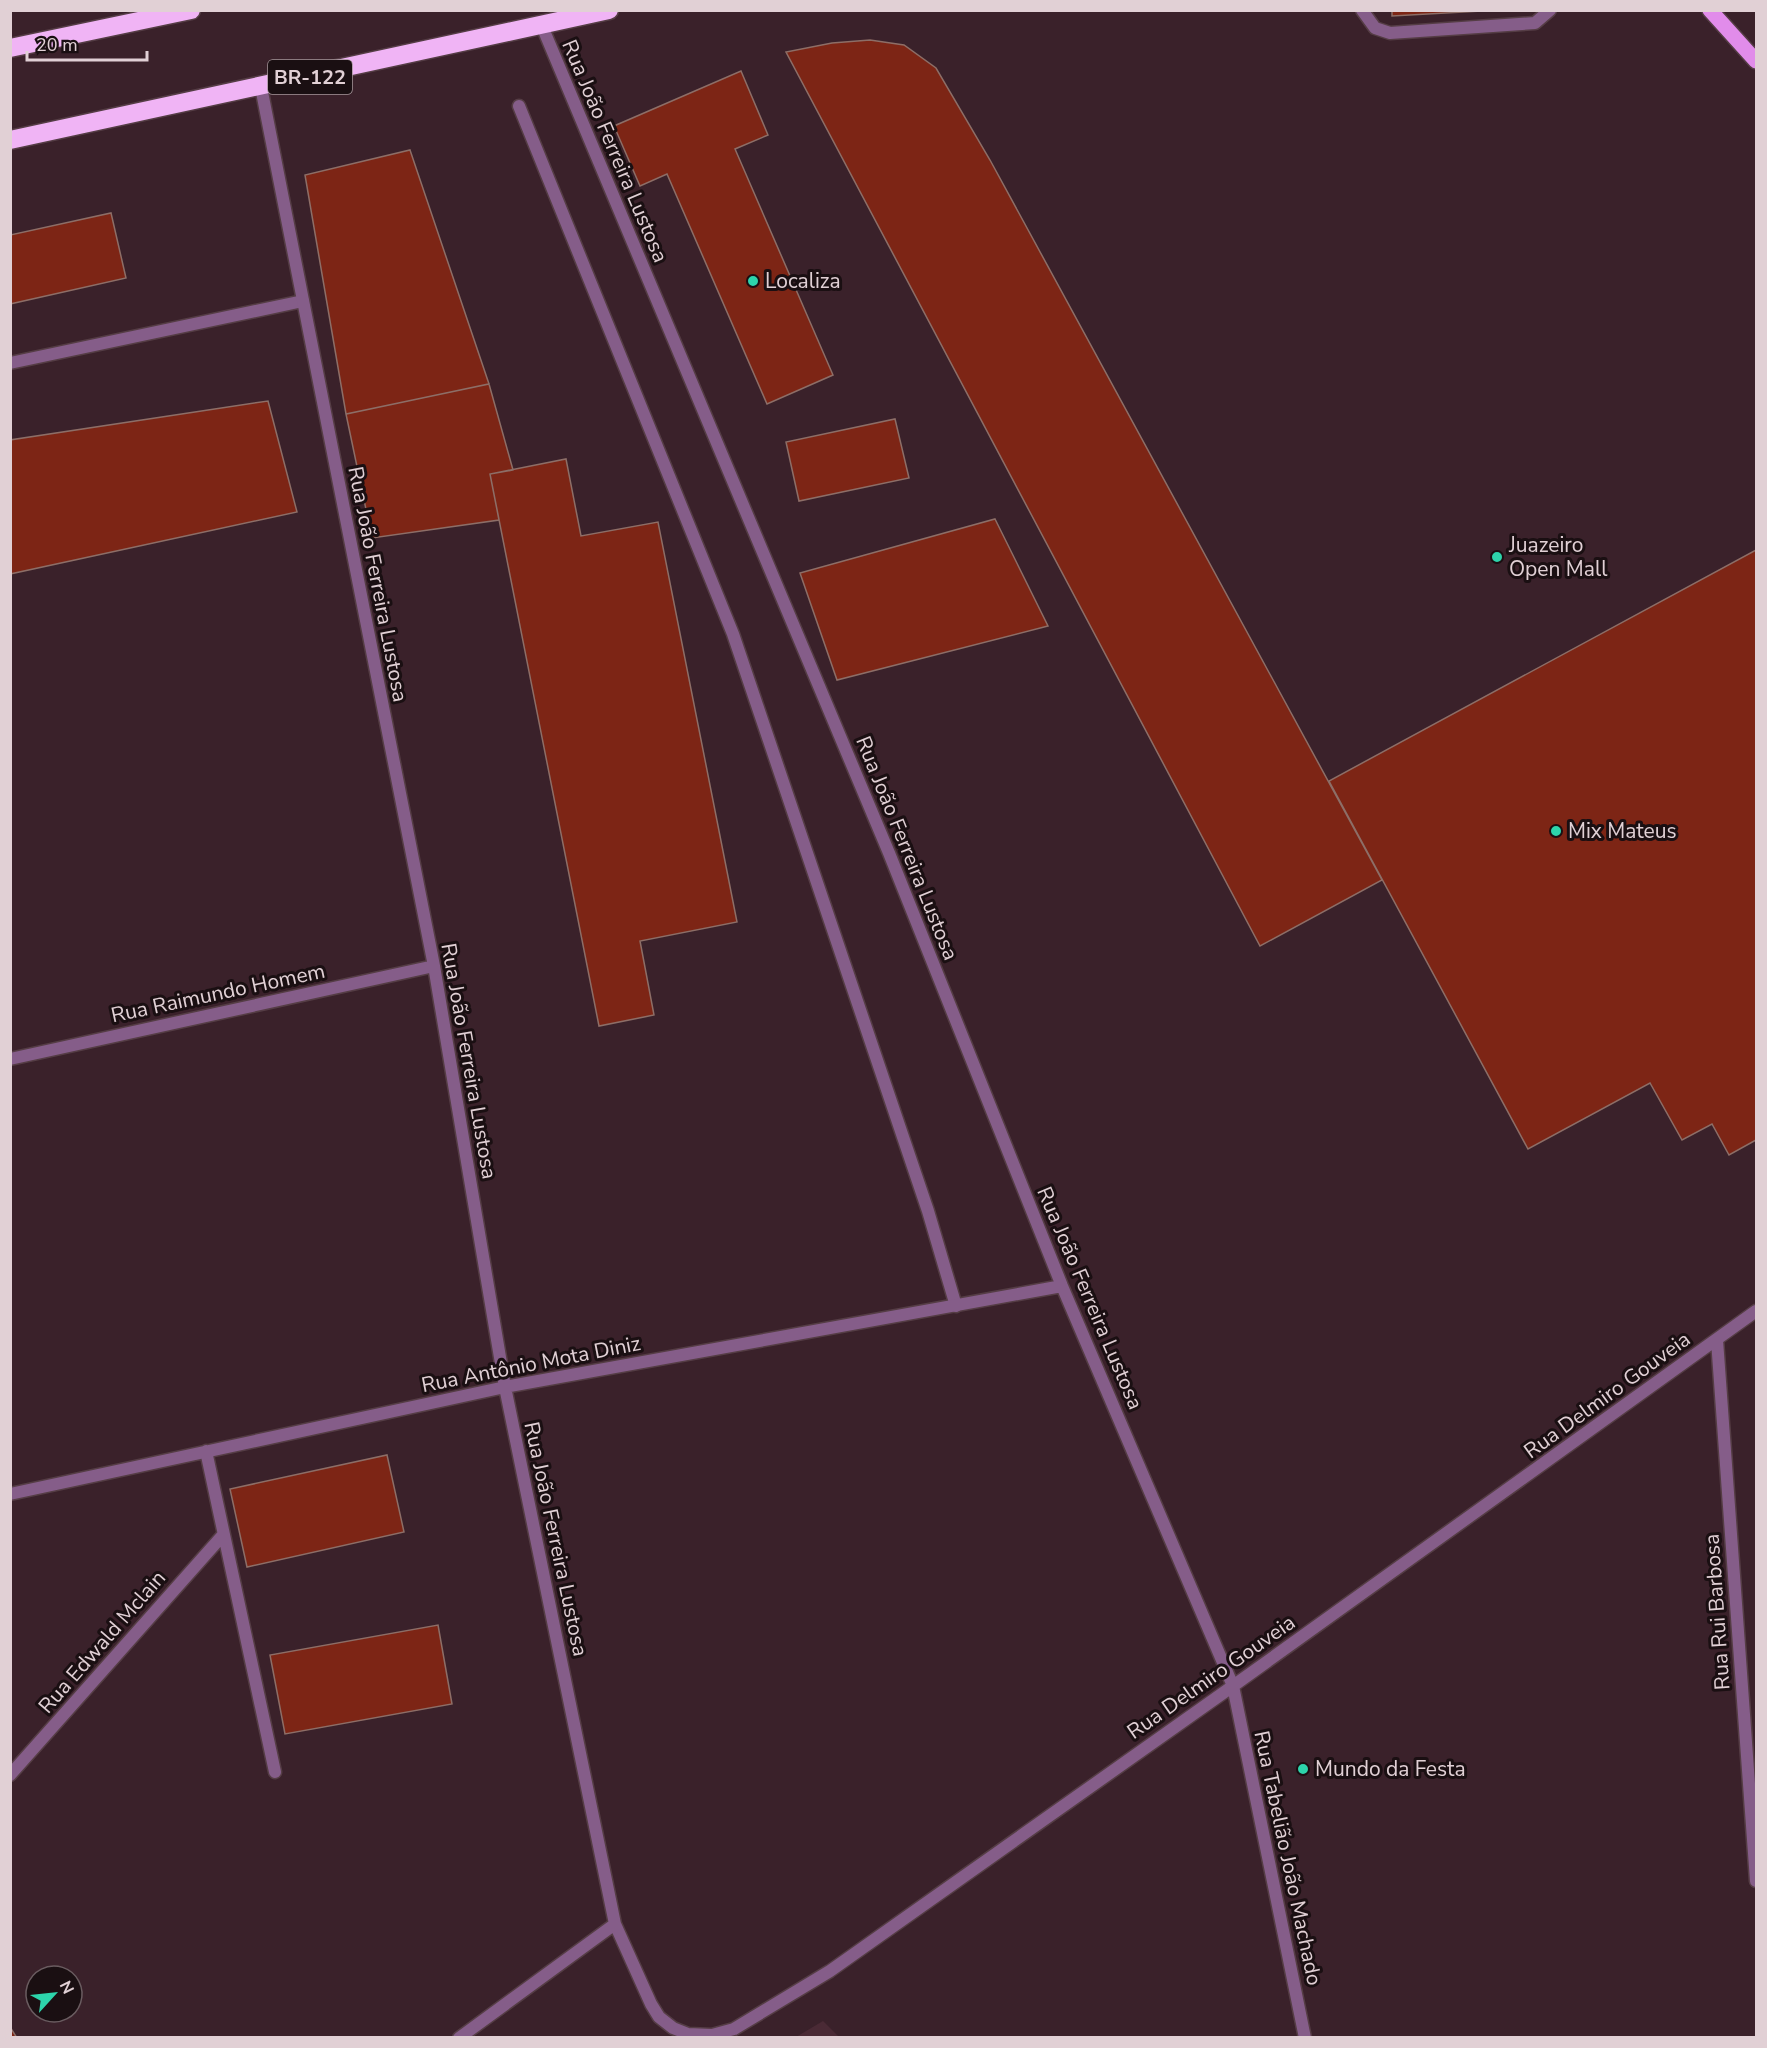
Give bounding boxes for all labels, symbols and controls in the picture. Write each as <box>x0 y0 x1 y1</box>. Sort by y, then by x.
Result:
scale bar <box>27 24 147 62</box>
text: 20 m <box>36 33 78 57</box>
street label: Rua João Ferreira Lustosa <box>555 35 675 267</box>
road number: BR-122 <box>268 60 352 94</box>
place label: Localiza <box>765 267 841 295</box>
marker: Localiza <box>746 274 760 288</box>
street label: Rua João Ferreira Lustosa <box>341 464 415 704</box>
place label: Juazeiro Open Mall <box>1508 531 1608 583</box>
marker: Juazeiro Open Mall <box>1490 550 1504 564</box>
street label: Rua João Ferreira Lustosa <box>849 732 965 964</box>
place label: Mix Mateus <box>1568 817 1677 845</box>
marker: Mix Mateus <box>1549 824 1563 838</box>
street label: Rua João Ferreira Lustosa <box>434 941 504 1181</box>
street label: Rua Raimundo Homem <box>108 957 328 1029</box>
street label: Rua João Ferreira Lustosa <box>1030 1182 1150 1414</box>
street label: Rua Delmiro Gouveia <box>1518 1325 1696 1465</box>
street label: Rua Antônio Mota Diniz <box>419 1329 643 1399</box>
street label: Rua João Ferreira Lustosa <box>517 1419 595 1659</box>
street label: Rua Rui Barbosa <box>1698 1533 1736 1691</box>
street label: Rua Edwald Mclain <box>32 1565 172 1719</box>
street label: Rua Delmiro Gouveia <box>1121 1608 1301 1746</box>
street label: Rua Tabelião João Machado <box>1247 1728 1329 1988</box>
place label: Mundo da Festa <box>1315 1755 1466 1783</box>
marker: Mundo da Festa <box>1296 1762 1310 1776</box>
north arrow <box>24 1964 84 2024</box>
text: N <box>54 1977 79 1998</box>

